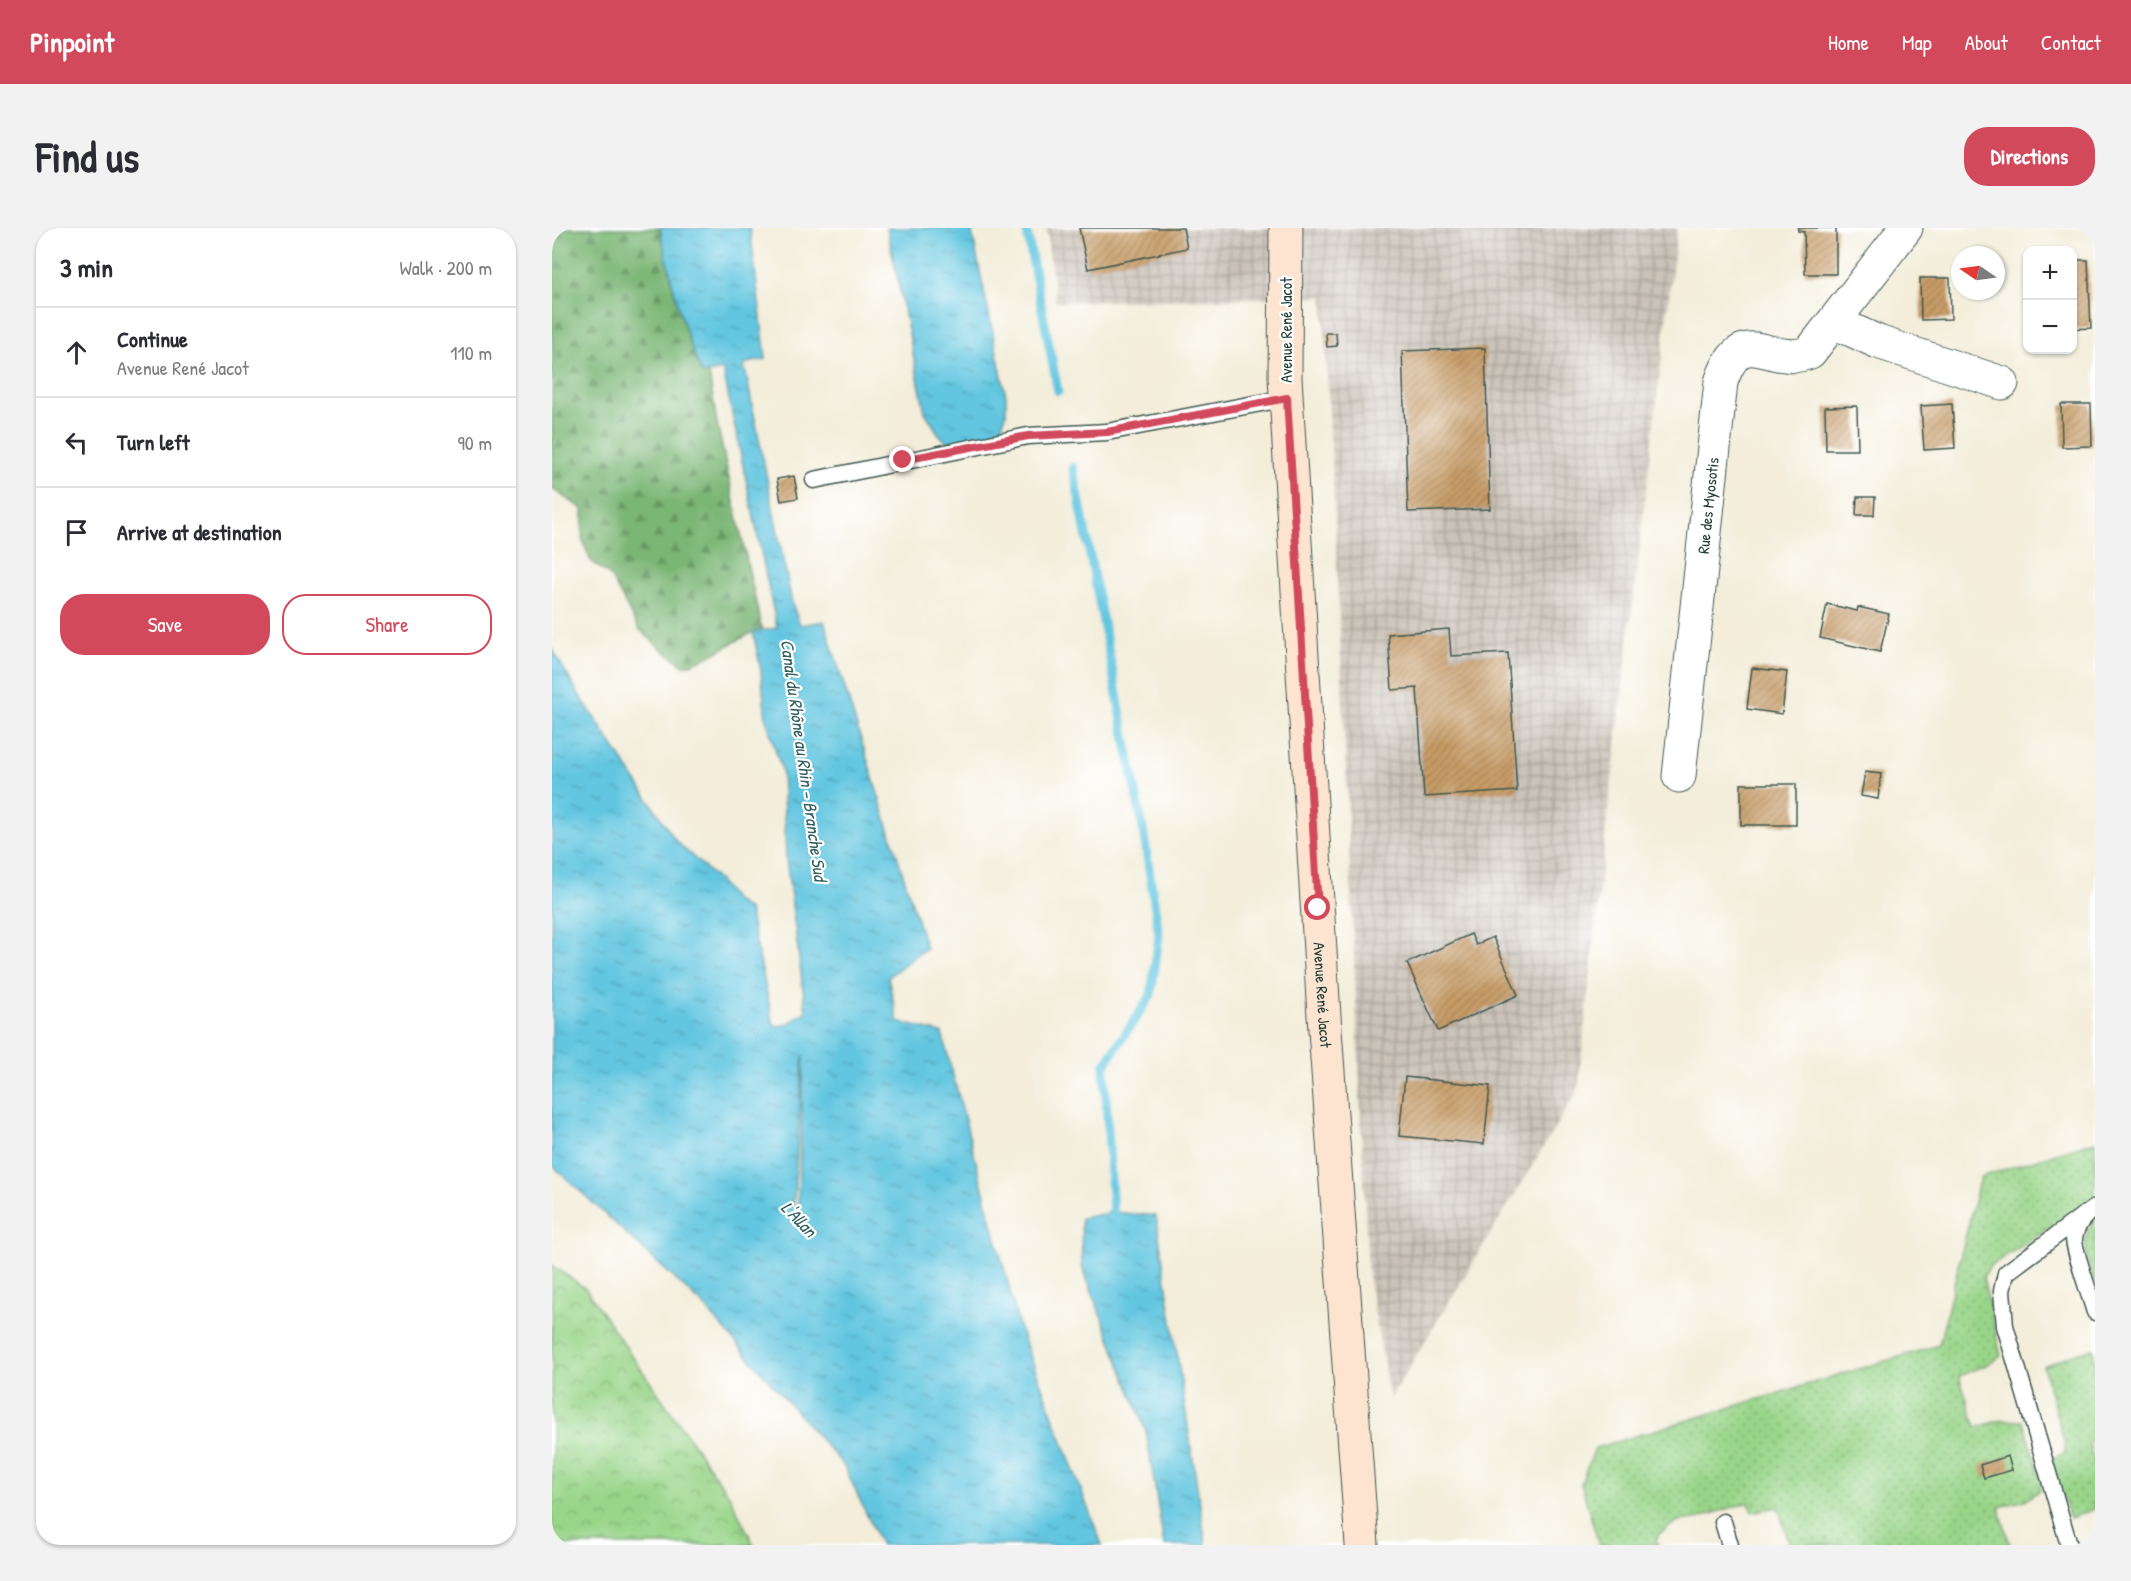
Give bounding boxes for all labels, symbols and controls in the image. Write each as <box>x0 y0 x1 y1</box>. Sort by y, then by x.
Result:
text: Pinpoint <box>30 23 114 61</box>
text: Home <box>1828 28 1869 57</box>
text: Map <box>1902 28 1932 57</box>
text: About <box>1965 28 2008 57</box>
text: Contact <box>2041 28 2101 57</box>
button: Directions <box>1964 127 2095 186</box>
text: Find us <box>36 128 139 185</box>
north arrow <box>1951 246 2005 300</box>
map controls <box>2023 246 2077 354</box>
button: + <box>2023 246 2077 300</box>
text: 3 min <box>60 250 113 285</box>
text: Walk · 200 m <box>400 254 492 281</box>
street label: Avenue René Jacot <box>1275 277 1297 383</box>
button: − <box>2023 300 2077 354</box>
text: Continue <box>117 324 188 354</box>
icon: ahead <box>60 336 93 369</box>
text: 110 m <box>450 339 492 366</box>
text: Avenue René Jacot <box>117 354 249 381</box>
icon: left <box>60 426 93 459</box>
text: Turn left <box>117 427 190 457</box>
text: 90 m <box>458 429 492 456</box>
route end <box>889 446 915 472</box>
street label: Rue des Myosotis <box>1692 456 1724 555</box>
icon: arrive <box>60 516 93 549</box>
text: Arrive at destination <box>117 517 282 547</box>
button: Save <box>60 594 270 655</box>
button: Share <box>282 594 492 655</box>
water label: Canal du Rhône au Rhin - Branche Sud <box>775 638 834 885</box>
route start <box>1304 894 1330 920</box>
street label: Avenue René Jacot <box>1309 941 1337 1049</box>
water label: L'Allan <box>776 1195 824 1244</box>

